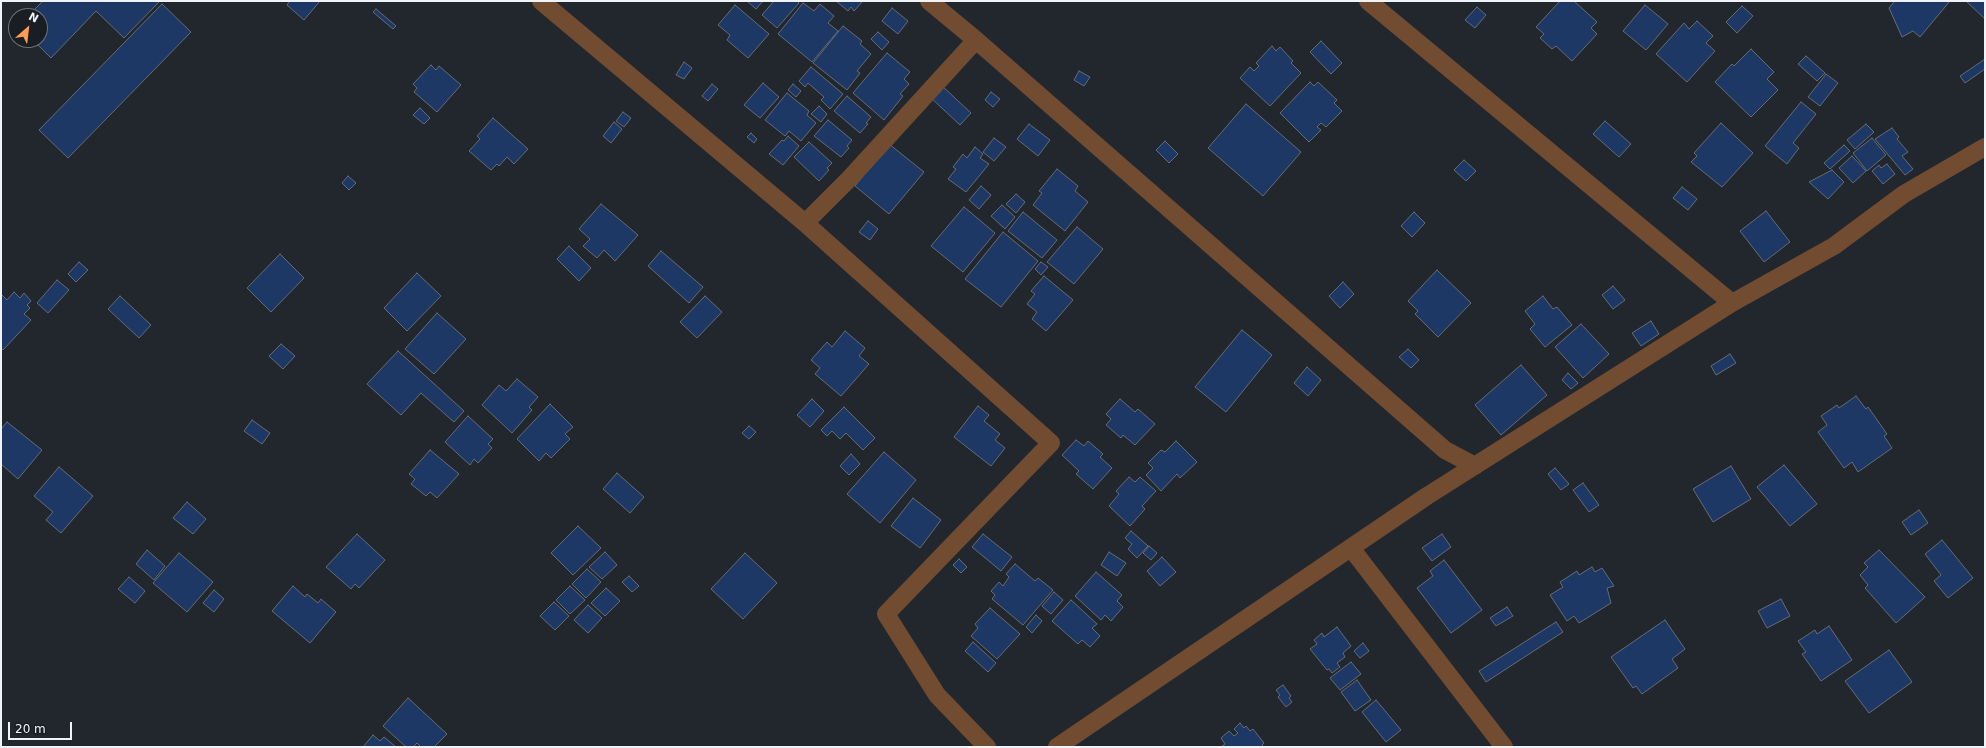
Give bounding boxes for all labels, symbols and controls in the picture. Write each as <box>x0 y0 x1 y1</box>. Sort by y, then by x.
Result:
north arrow <box>8 8 48 48</box>
text: N <box>26 10 41 26</box>
scale bar <box>10 714 74 740</box>
text: 20 m <box>15 722 46 736</box>

